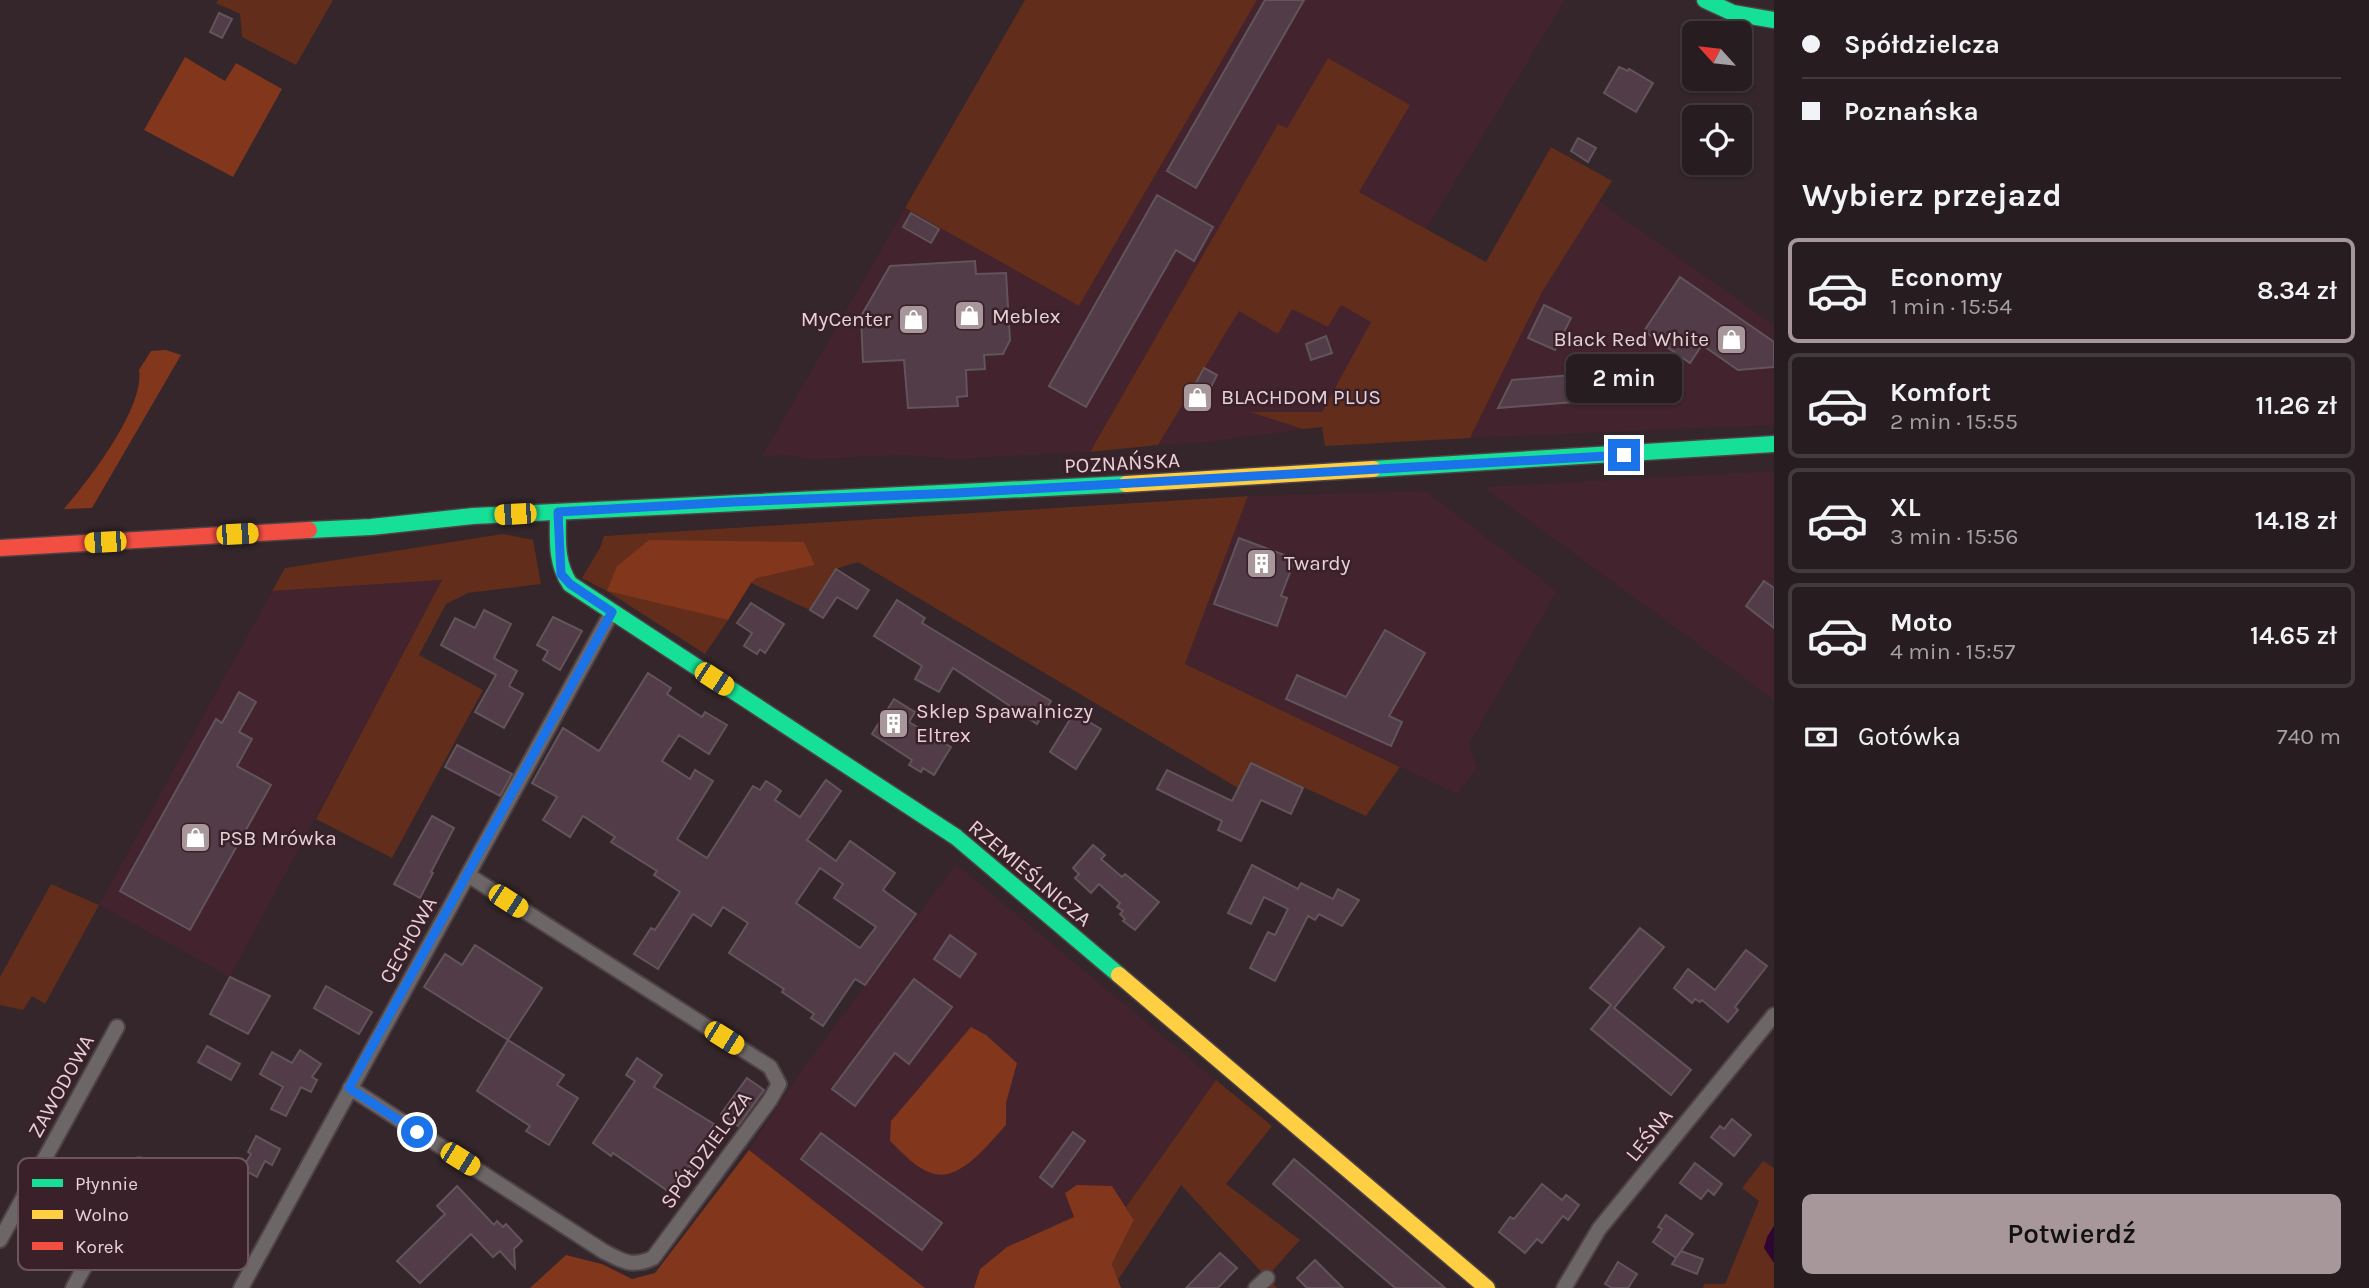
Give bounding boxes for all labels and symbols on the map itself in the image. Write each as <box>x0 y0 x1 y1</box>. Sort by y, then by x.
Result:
north arrow <box>1682 21 1752 91</box>
shop icon: Meblex <box>952 299 986 333</box>
shop icon: MyCenter <box>897 302 931 336</box>
place label: Meblex <box>992 304 1061 328</box>
place label: MyCenter <box>801 307 891 331</box>
shop icon: Black Red White <box>1715 322 1749 356</box>
place label: Black Red White <box>1553 327 1709 351</box>
callout: 2 min <box>1566 354 1682 402</box>
shop icon: BLACHDOM PLUS <box>1181 380 1215 414</box>
place label: BLACHDOM PLUS <box>1221 385 1381 409</box>
route end <box>1608 439 1640 471</box>
street label: POZNAŃSKA <box>1063 448 1181 478</box>
car <box>494 502 537 526</box>
car <box>216 522 259 546</box>
car <box>84 530 127 554</box>
building icon: Twardy <box>1244 546 1278 580</box>
place label: Twardy <box>1284 551 1351 575</box>
car <box>691 659 738 699</box>
place label: Sklep Spawalniczy Eltrex <box>916 699 1093 747</box>
building icon: Sklep Spawalniczy Eltrex <box>876 706 910 740</box>
street label: RZEMIEŚLNICZA <box>964 815 1096 931</box>
shop icon: PSB Mrówka <box>179 821 213 855</box>
place label: PSB Mrówka <box>219 826 337 850</box>
car <box>485 881 532 921</box>
street label: CECHOWA <box>374 893 442 987</box>
car <box>701 1018 748 1058</box>
street label: ZAWODOWA <box>23 1030 99 1142</box>
street label: SPÓŁDZIELCZA <box>655 1087 757 1213</box>
street label: LEŚNA <box>1621 1104 1677 1166</box>
route start <box>401 1116 433 1148</box>
car <box>437 1139 484 1179</box>
legend <box>18 1158 248 1270</box>
text: Płynnie <box>75 1173 138 1195</box>
text: Wolno <box>75 1204 129 1226</box>
text: Korek <box>75 1236 125 1258</box>

